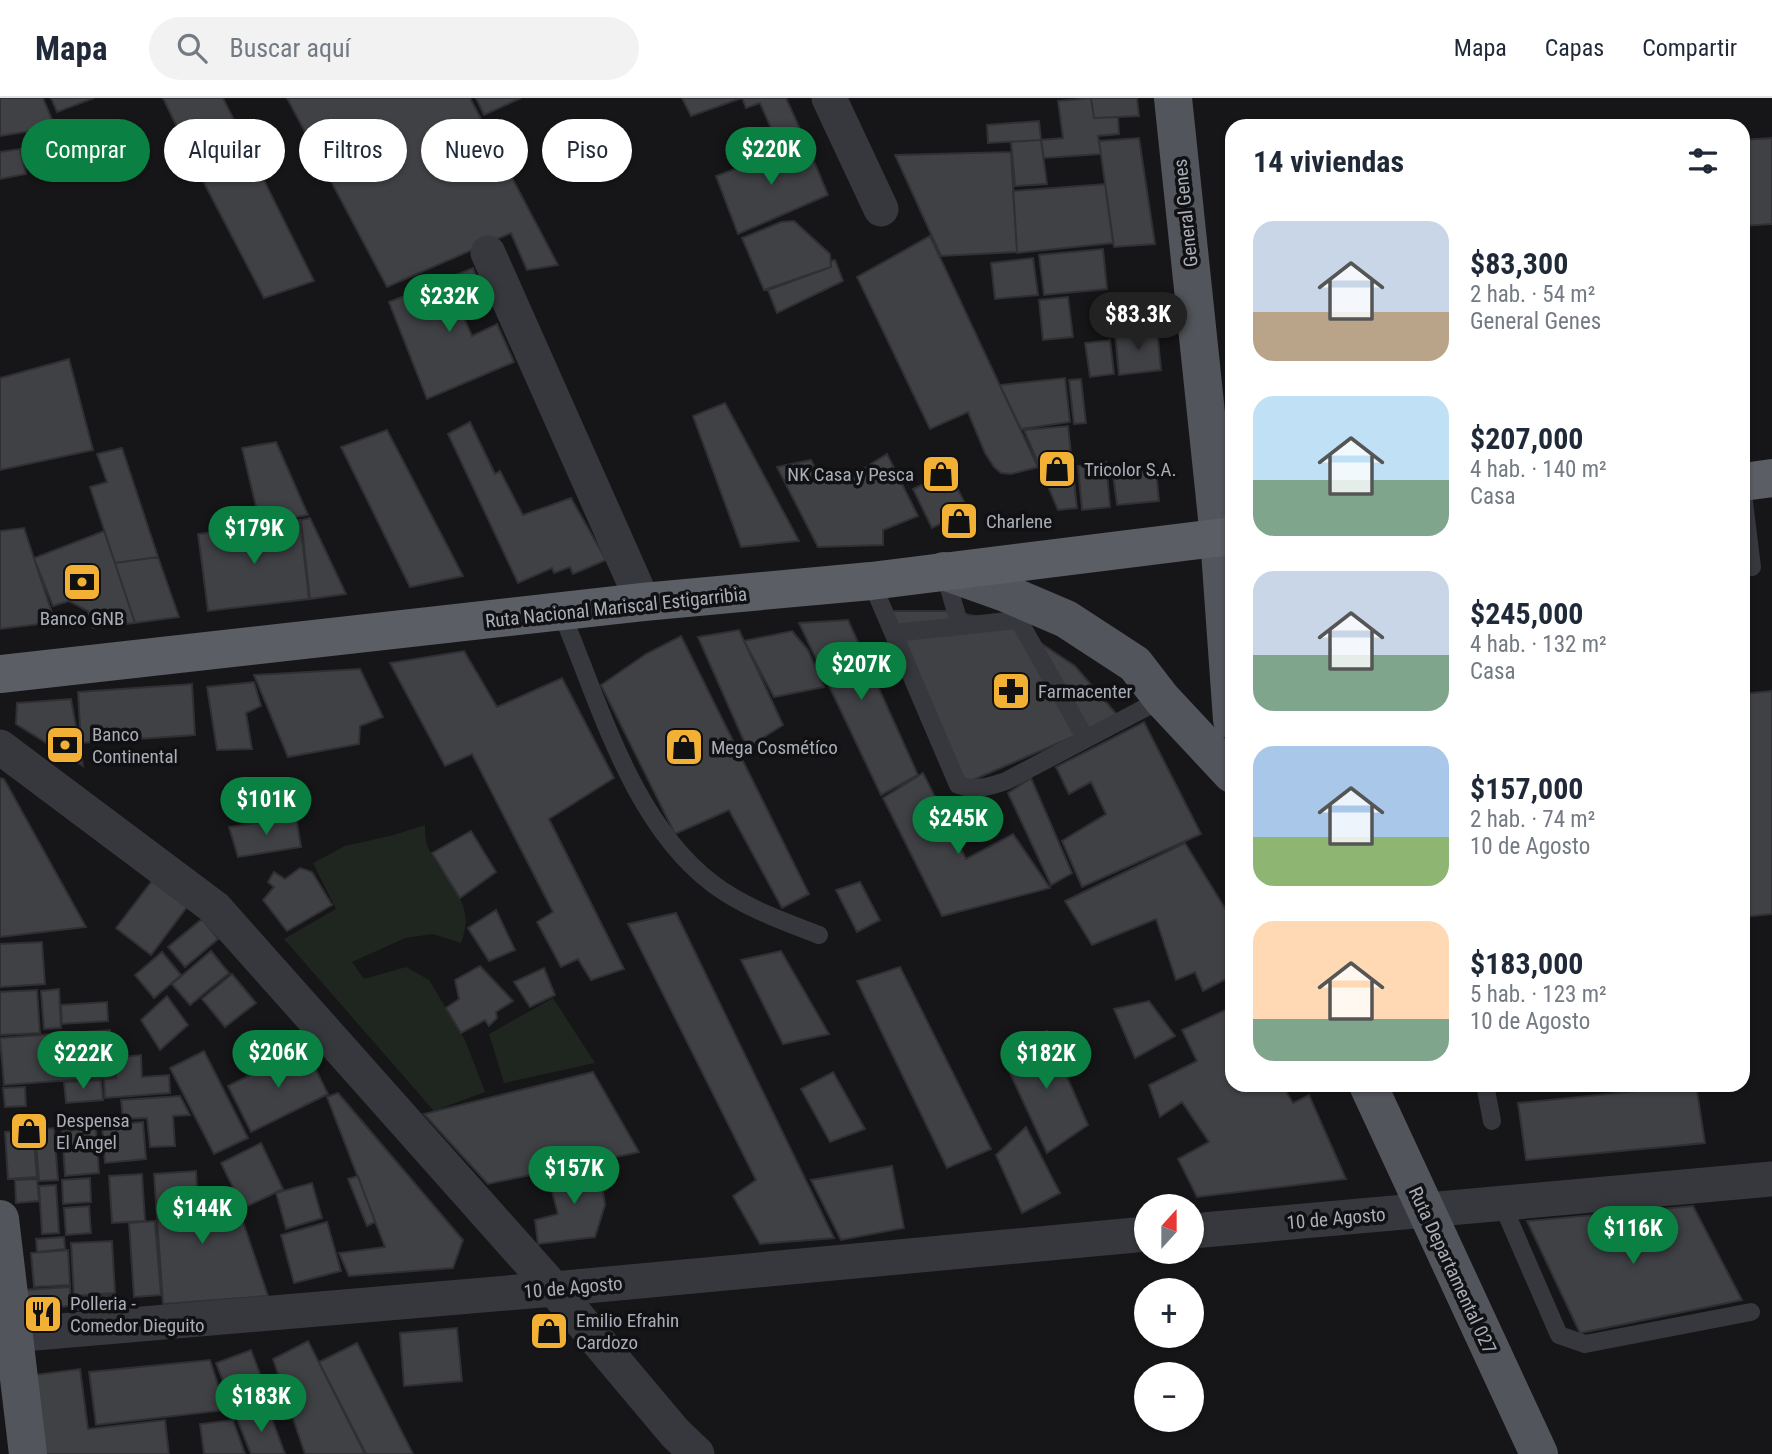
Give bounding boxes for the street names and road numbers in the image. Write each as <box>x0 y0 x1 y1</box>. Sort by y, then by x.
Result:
street label: General Genes <box>1168 158 1203 268</box>
street label: Ruta Nacional Mariscal Estigarribia <box>484 582 748 633</box>
street label: Ruta Departamental 027 <box>1404 1183 1501 1357</box>
street label: 10 de Agosto <box>1286 1203 1387 1234</box>
street label: 10 de Agosto <box>523 1272 624 1303</box>

